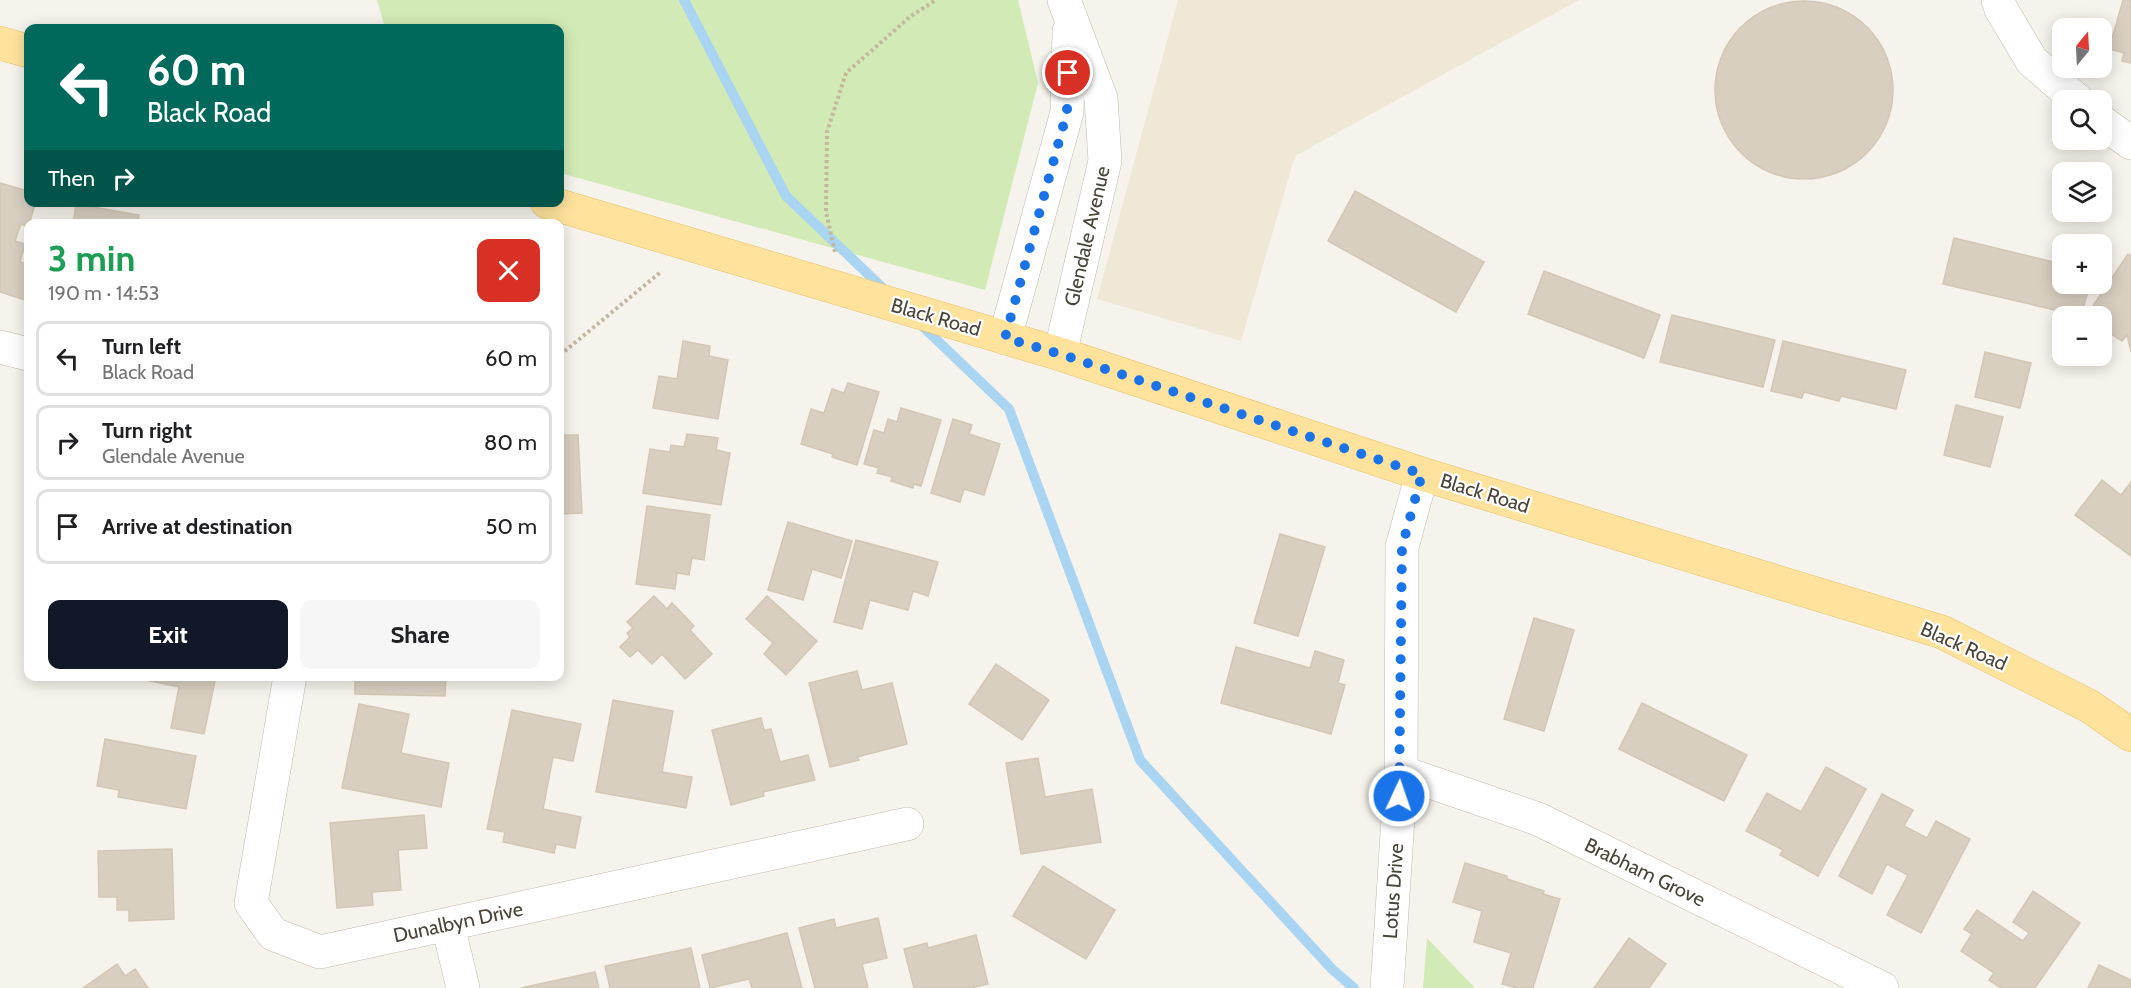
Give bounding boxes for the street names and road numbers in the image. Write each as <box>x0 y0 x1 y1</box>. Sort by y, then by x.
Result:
street label: Glendale Avenue <box>1059 164 1115 308</box>
street label: Black Road <box>888 293 984 341</box>
street label: Black Road <box>1437 468 1533 518</box>
street label: Black Road <box>1917 616 2011 676</box>
street label: Brabham Grove <box>1581 832 1709 912</box>
street label: Lotus Drive <box>1378 843 1408 939</box>
street label: Dunalbyn Drive <box>391 897 525 947</box>

